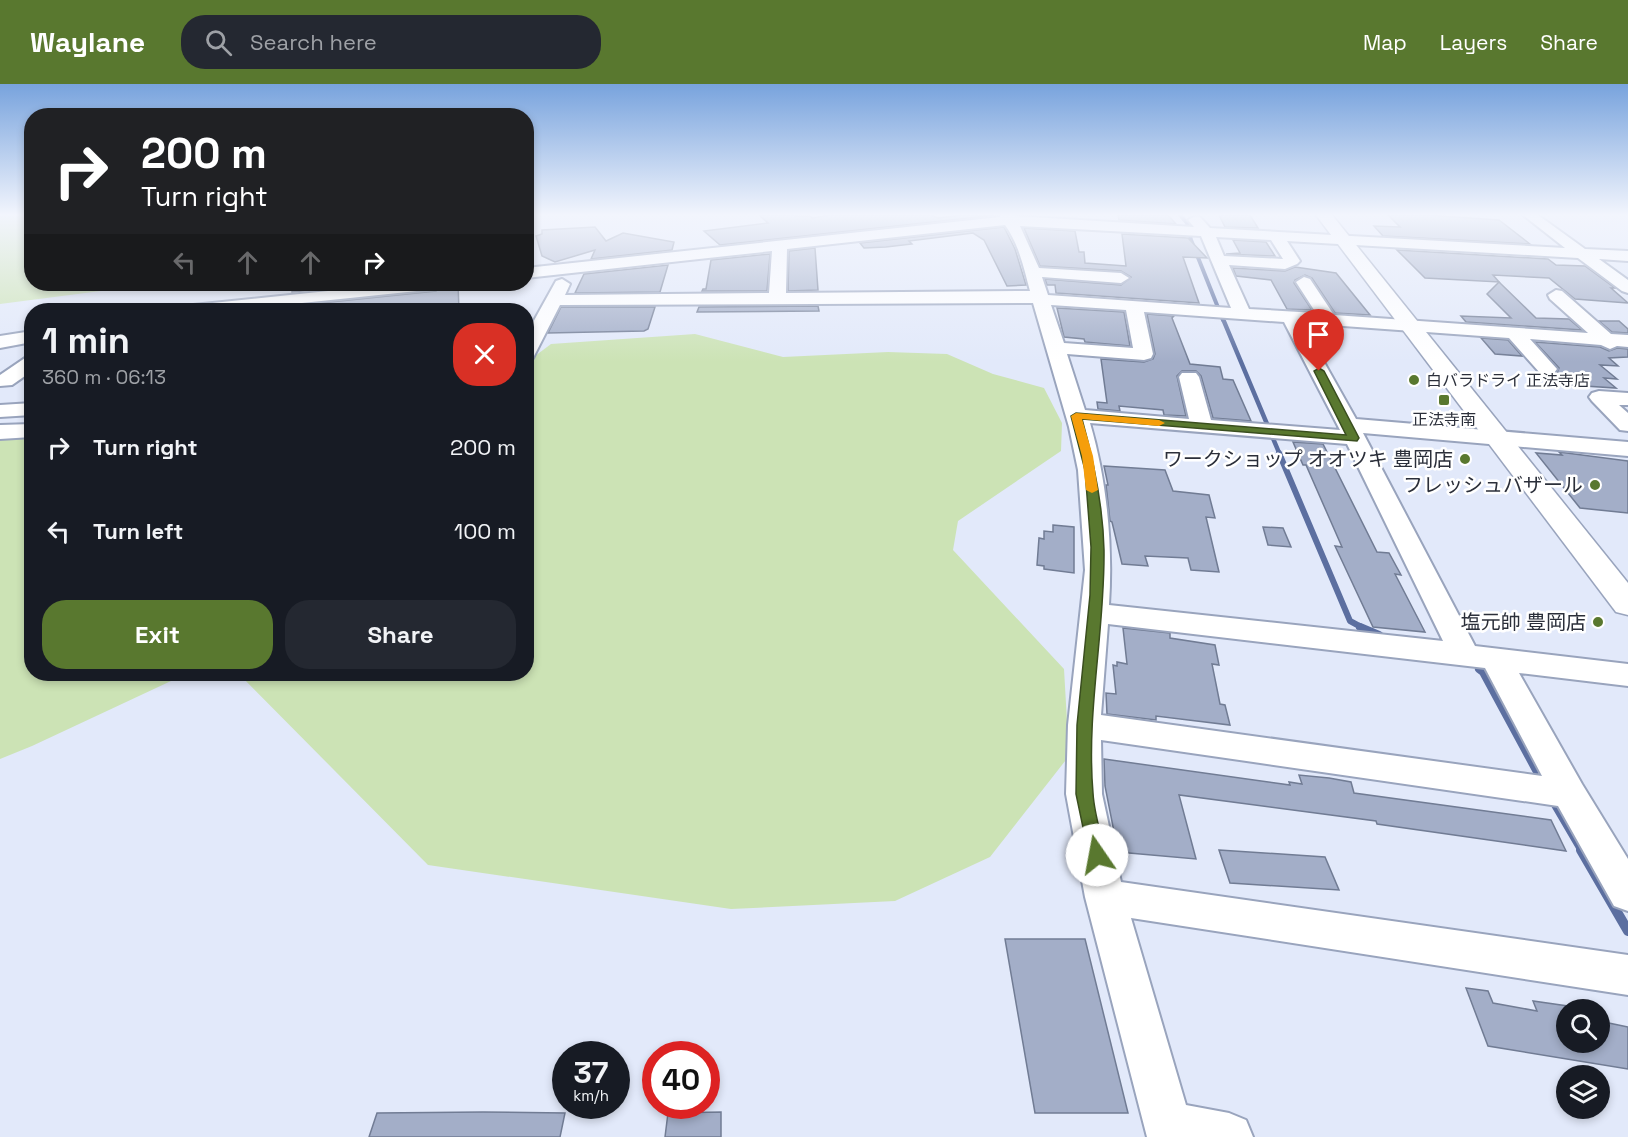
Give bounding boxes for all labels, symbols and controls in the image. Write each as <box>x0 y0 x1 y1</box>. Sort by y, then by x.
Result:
search box <box>181 15 601 69</box>
text: Waylane <box>30 24 145 60</box>
icon: search <box>202 26 235 59</box>
text: Search here <box>250 28 377 56</box>
text: Map <box>1363 29 1407 56</box>
text: Layers <box>1440 29 1507 56</box>
text: Share <box>1540 29 1598 56</box>
text: 200 m <box>141 127 267 180</box>
icon: right <box>42 132 120 210</box>
text: Turn right <box>141 179 268 214</box>
icon: left <box>168 246 201 279</box>
icon: ahead <box>231 246 264 279</box>
icon: ahead <box>294 246 327 279</box>
icon: right <box>357 246 390 279</box>
pin <box>1293 309 1344 371</box>
text: 1 min <box>42 318 130 364</box>
icon: arrive <box>1302 318 1335 351</box>
button: close <box>453 323 516 386</box>
text: 360 m · 06:13 <box>42 364 166 390</box>
place label: 白バラドライ 正法寺店 <box>1426 370 1590 391</box>
marker: 白バラドライ 正法寺店 <box>1407 373 1421 387</box>
marker: 正法寺南 <box>1437 393 1451 407</box>
place label: 正法寺南 <box>1412 409 1476 430</box>
icon: right <box>42 431 75 464</box>
text: Turn right <box>93 433 198 461</box>
text: 200 m <box>450 433 516 461</box>
place label: ワークショップ オオツキ 豊岡店 <box>1163 446 1453 472</box>
marker: ワークショップ オオツキ 豊岡店 <box>1458 452 1472 466</box>
place label: フレッシュバザール <box>1403 472 1583 498</box>
marker: フレッシュバザール <box>1588 478 1602 492</box>
icon: left <box>42 515 75 548</box>
text: Turn left <box>93 517 183 545</box>
text: 100 m <box>454 517 516 545</box>
button: Exit <box>42 600 273 669</box>
button: Share <box>285 600 516 669</box>
place label: 塩元帥 豊岡店 <box>1461 609 1586 635</box>
marker: 塩元帥 豊岡店 <box>1591 615 1605 629</box>
position arrow <box>1065 823 1129 887</box>
map controls <box>1556 999 1610 1119</box>
button: search <box>1556 999 1610 1053</box>
speed limit sign: 40 <box>642 1041 720 1119</box>
text: 37 <box>574 1053 608 1092</box>
button: layers <box>1556 1065 1610 1119</box>
text: km/h <box>573 1086 609 1105</box>

